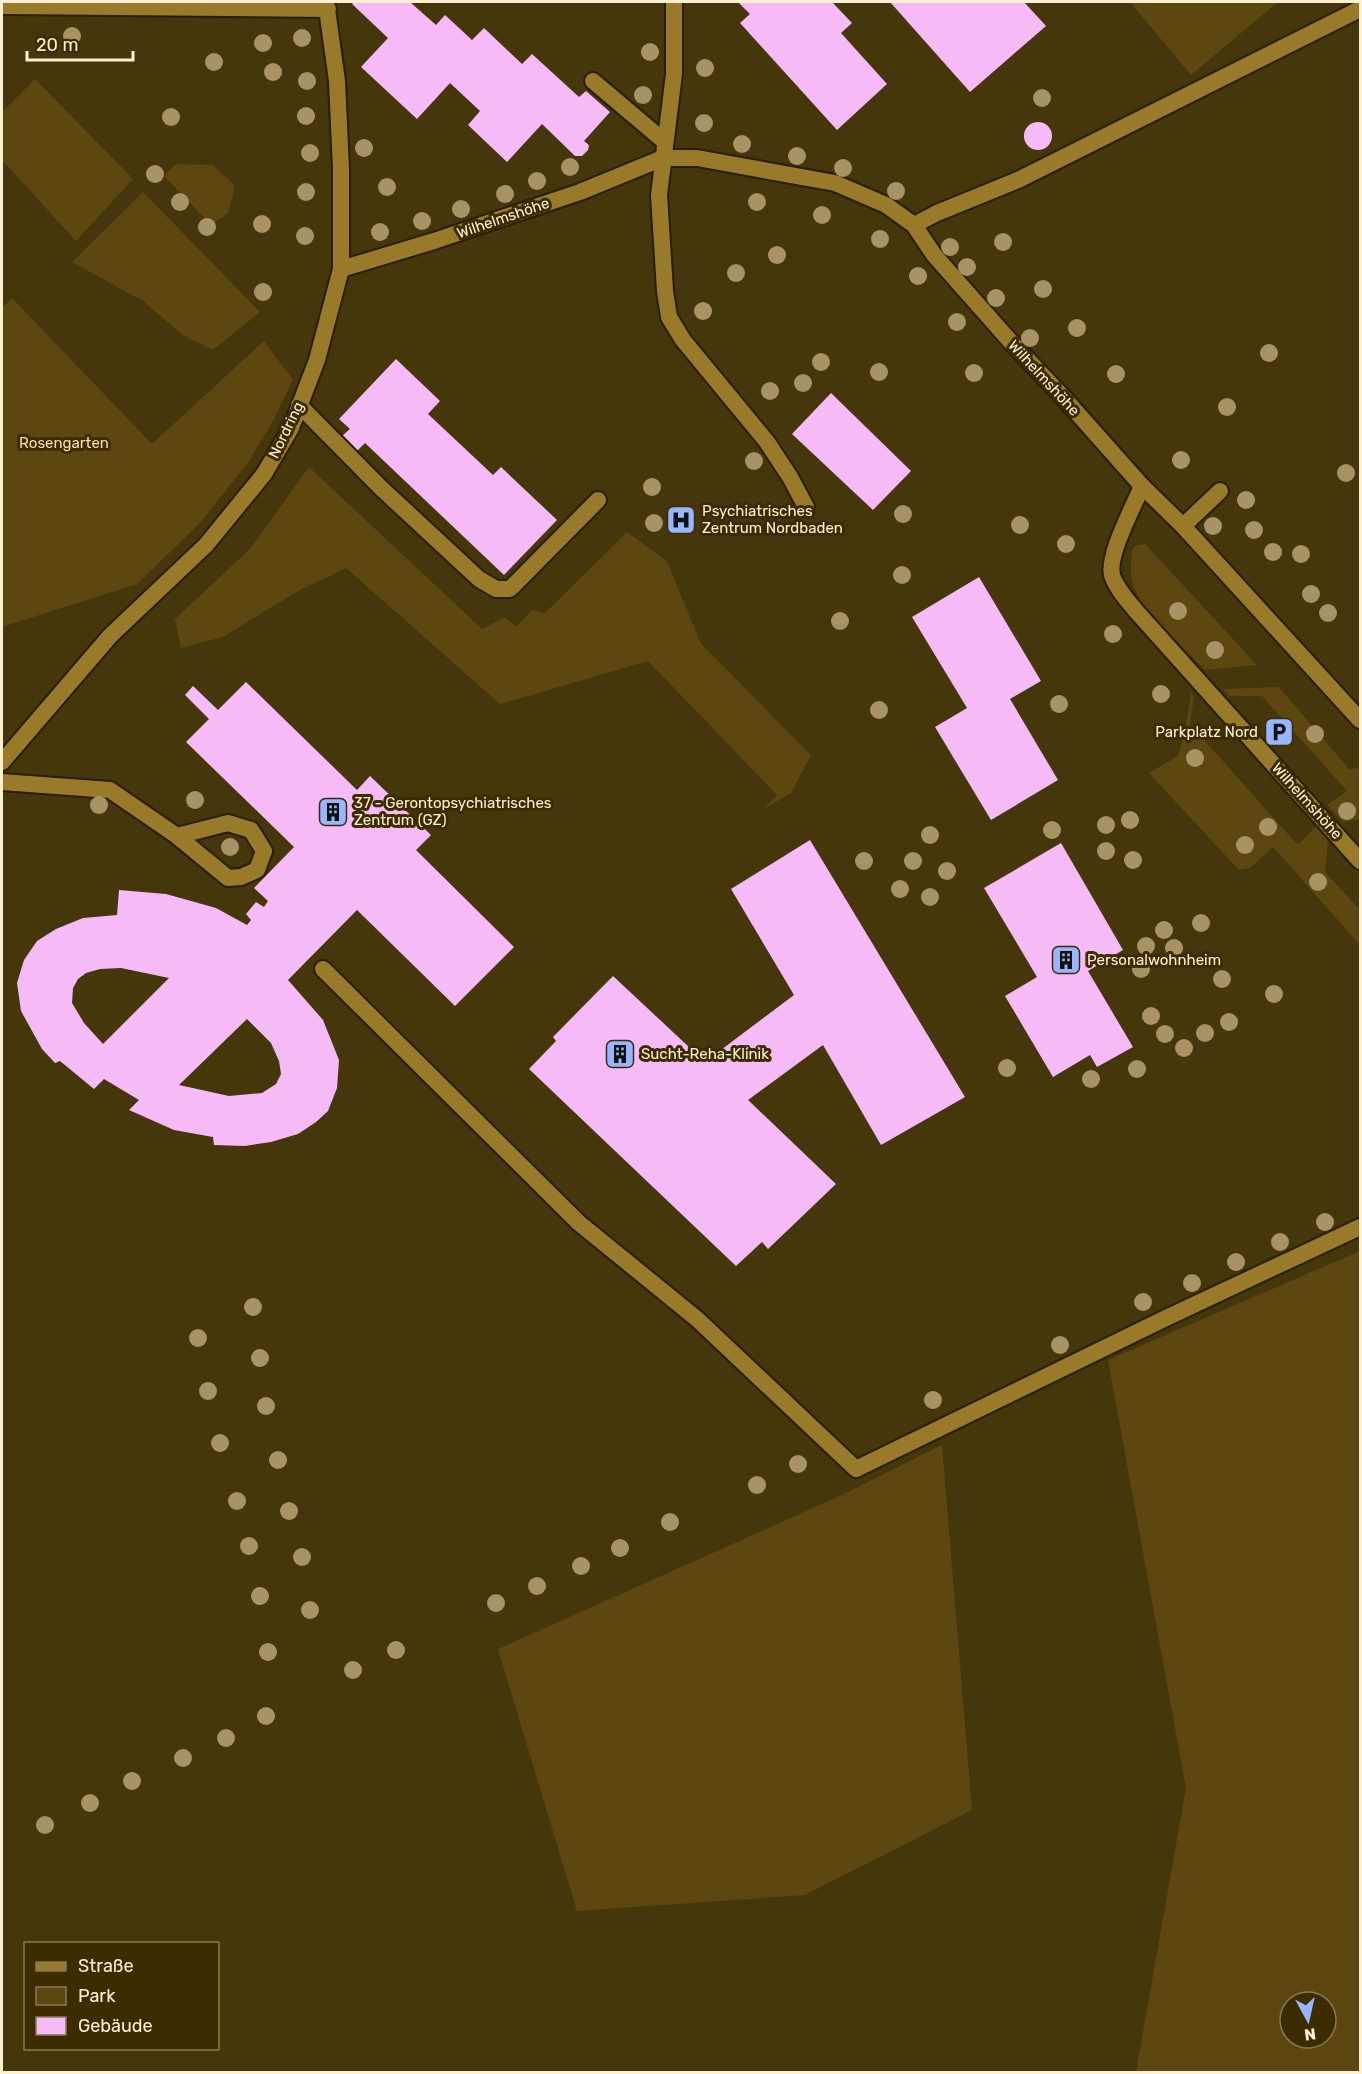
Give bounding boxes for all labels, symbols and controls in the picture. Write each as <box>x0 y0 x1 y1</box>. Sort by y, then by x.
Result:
scale bar <box>27 24 134 62</box>
text: 20 m <box>36 34 78 56</box>
street label: Wilhelmshöhe <box>454 194 552 242</box>
street label: Wilhelmshöhe <box>1004 336 1084 420</box>
street label: Nordring <box>265 399 307 461</box>
park label: Rosengarten <box>19 434 109 452</box>
place label: Psychiatrisches Zentrum Nordbaden <box>702 502 843 537</box>
hospital icon: Psychiatrisches Zentrum Nordbaden <box>665 504 697 536</box>
parking icon: Parkplatz Nord <box>1263 716 1295 748</box>
place label: Parkplatz Nord <box>1155 723 1258 741</box>
street label: Wilhelmshöhe <box>1268 759 1346 843</box>
place label: 37 - Gerontopsychiatrisches Zentrum (GZ) <box>354 794 552 829</box>
building icon: 37 - Gerontopsychiatrisches Zentrum (GZ) <box>317 796 349 828</box>
building icon: Personalwohnheim <box>1050 944 1082 976</box>
place label: Personalwohnheim <box>1087 951 1221 969</box>
building icon: Sucht-Reha-Klinik <box>604 1038 636 1070</box>
place label: Sucht-Reha-Klinik <box>641 1045 769 1063</box>
legend <box>24 1942 219 2050</box>
text: Straße <box>78 1955 134 1977</box>
text: Park <box>78 1985 116 2007</box>
north arrow <box>1278 1990 1338 2050</box>
text: Gebäude <box>78 2015 153 2037</box>
text: N <box>1303 2024 1317 2045</box>

